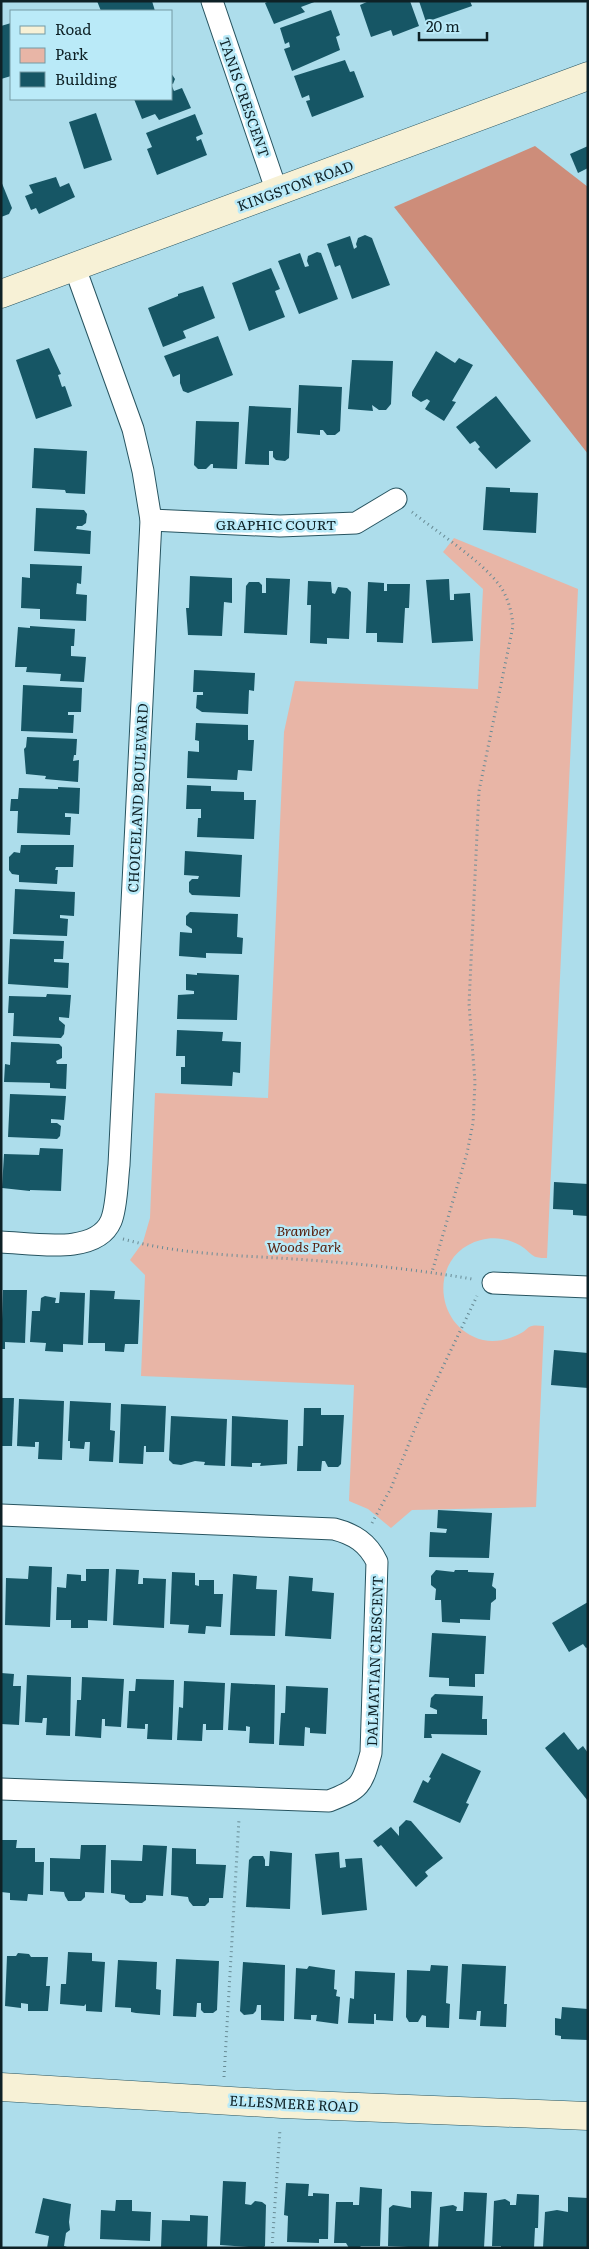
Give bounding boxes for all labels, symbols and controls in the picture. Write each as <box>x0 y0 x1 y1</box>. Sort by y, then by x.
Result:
legend <box>10 10 172 100</box>
scale bar <box>419 10 486 42</box>
text: 20 m <box>426 14 460 37</box>
text: Road <box>55 17 91 40</box>
street label: TANIS CRESCENT <box>215 34 275 160</box>
text: Park <box>55 42 89 65</box>
text: Building <box>55 67 117 90</box>
street label: KINGSTON ROAD <box>234 155 356 215</box>
street label: GRAPHIC COURT <box>216 514 336 534</box>
street label: CHOICELAND BOULEVARD <box>122 702 152 893</box>
park label: Bramber Woods Park <box>267 1220 342 1256</box>
street label: DALMATIAN CRESCENT <box>361 1575 387 1747</box>
street label: ELLESMERE ROAD <box>229 2090 359 2116</box>

